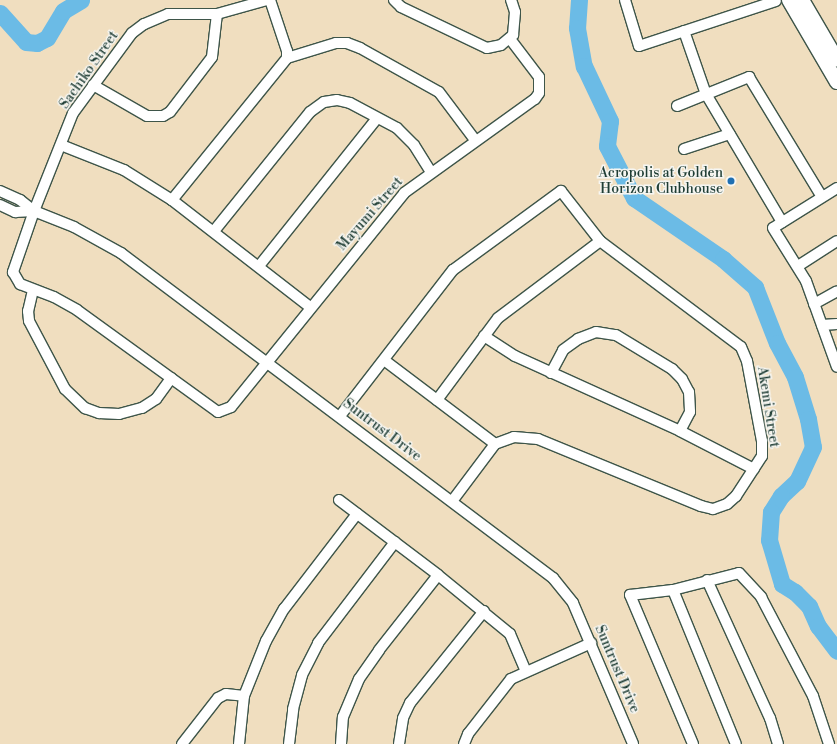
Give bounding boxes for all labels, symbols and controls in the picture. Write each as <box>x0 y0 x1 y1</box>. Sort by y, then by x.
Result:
street label: Sachiko Street <box>56 28 122 112</box>
place label: Acropolis at Golden Horizon Clubhouse <box>599 165 723 198</box>
street label: Mayumi Street <box>334 174 406 254</box>
marker: Acropolis at Golden Horizon Clubhouse <box>726 176 736 186</box>
street label: Akemi Street <box>753 365 783 449</box>
street label: Suntrust Drive <box>340 395 424 465</box>
street label: Suntrust Drive <box>591 623 643 715</box>

